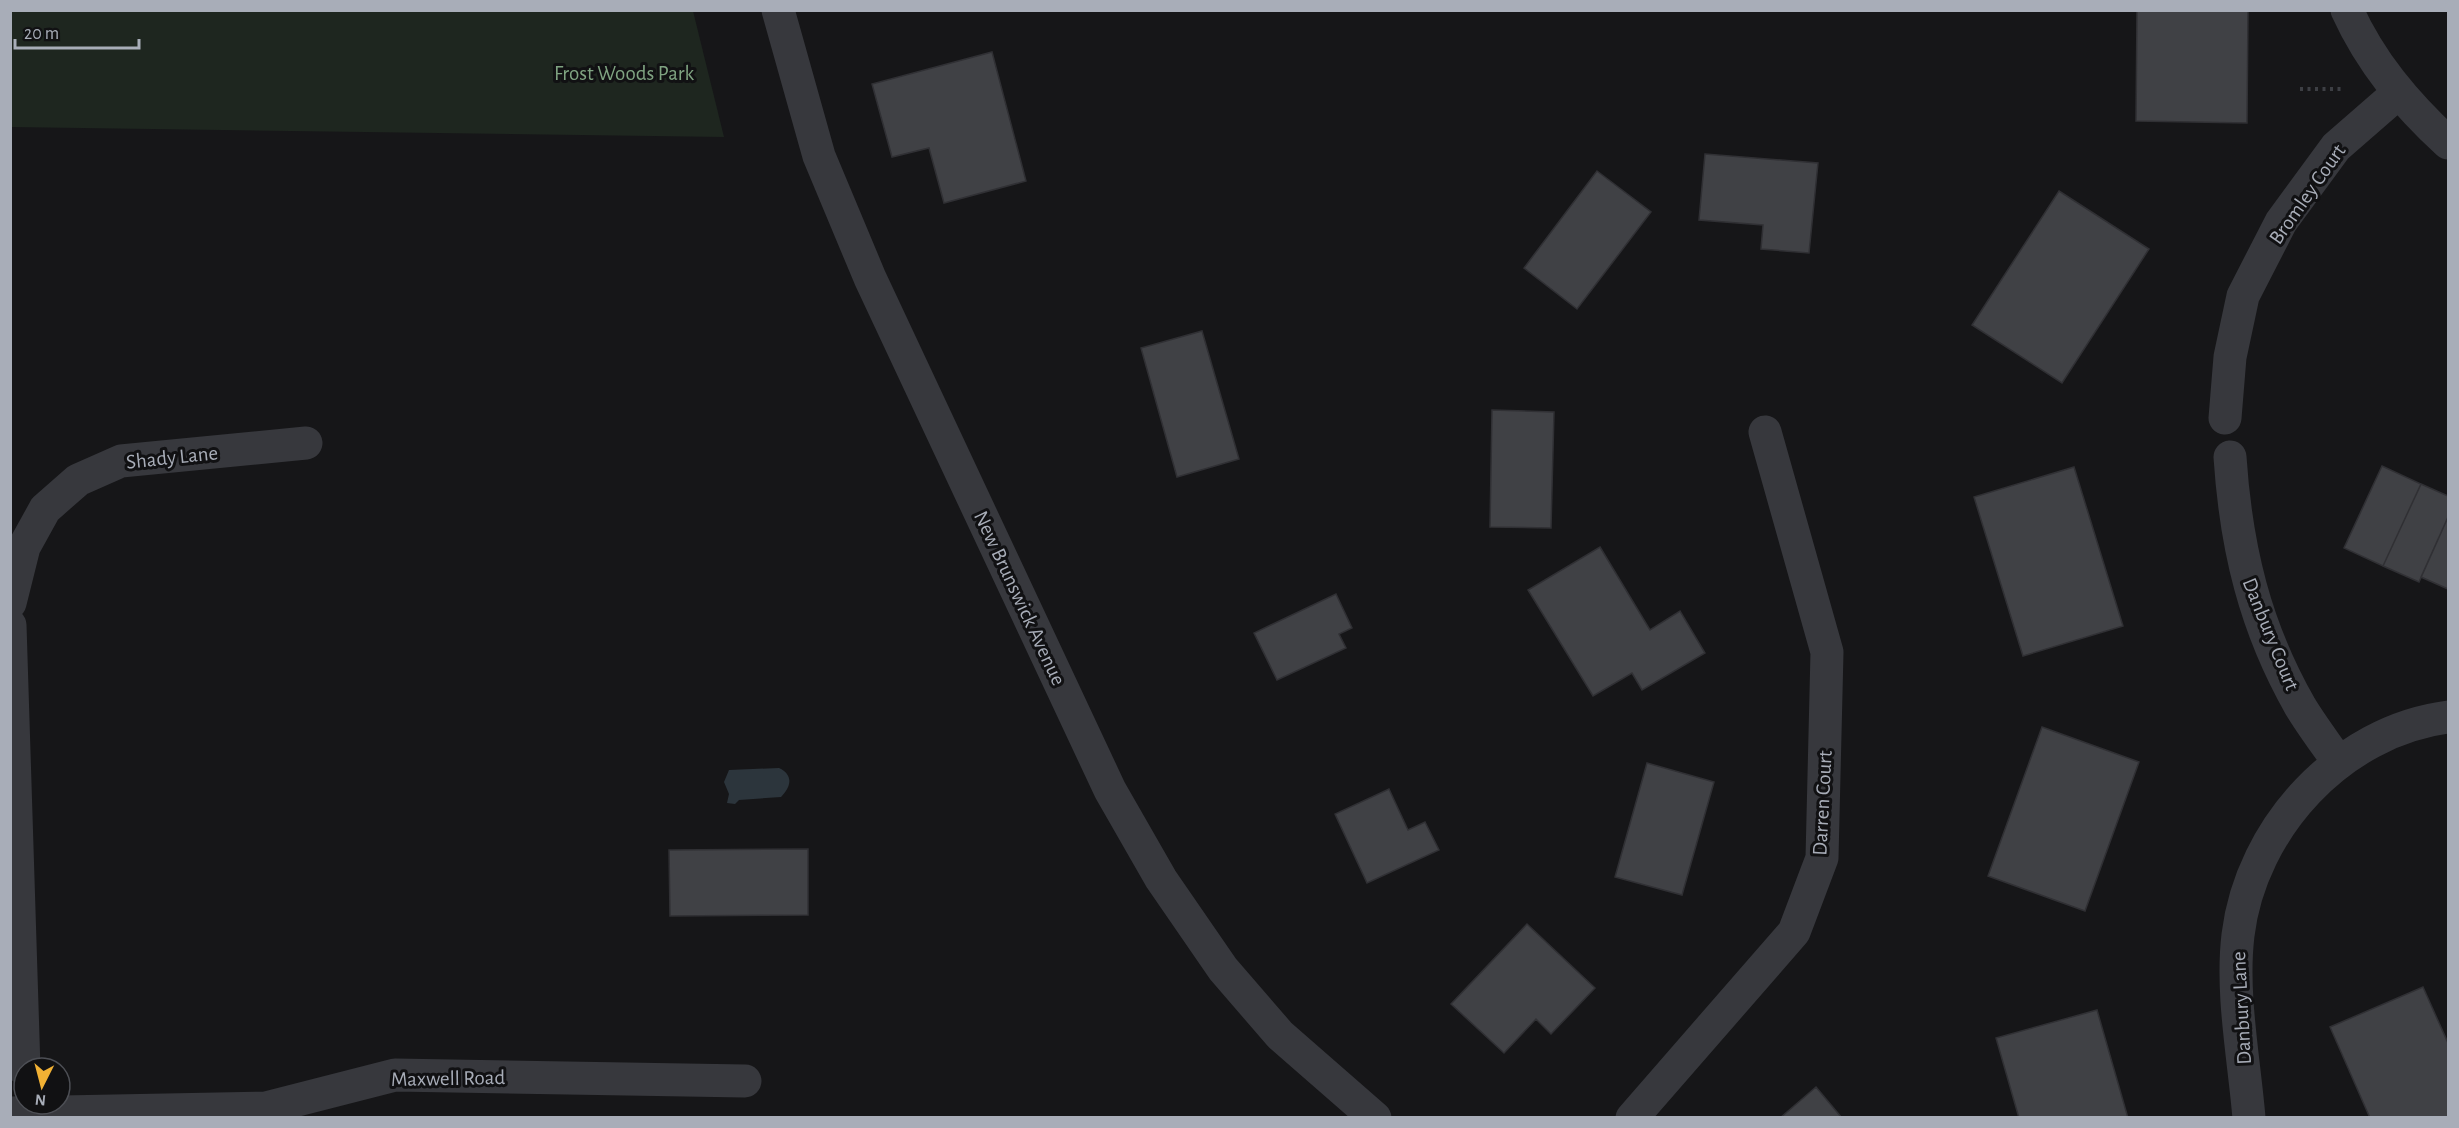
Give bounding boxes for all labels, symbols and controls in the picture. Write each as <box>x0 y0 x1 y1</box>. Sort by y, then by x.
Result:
scale bar <box>15 12 140 50</box>
text: 20 m <box>24 25 59 43</box>
park label: Frost Woods Park <box>554 63 694 84</box>
street label: Bromley Court <box>2265 140 2350 248</box>
street label: Shady Lane <box>125 442 219 473</box>
street label: New Brunswick Avenue <box>970 508 1069 689</box>
street label: Danbury Court <box>2238 575 2303 694</box>
street label: Darren Court <box>1809 750 1836 856</box>
street label: Danbury Lane <box>2228 951 2255 1065</box>
north arrow <box>12 1056 72 1116</box>
street label: Maxwell Road <box>391 1067 505 1090</box>
text: N <box>34 1091 47 1108</box>

